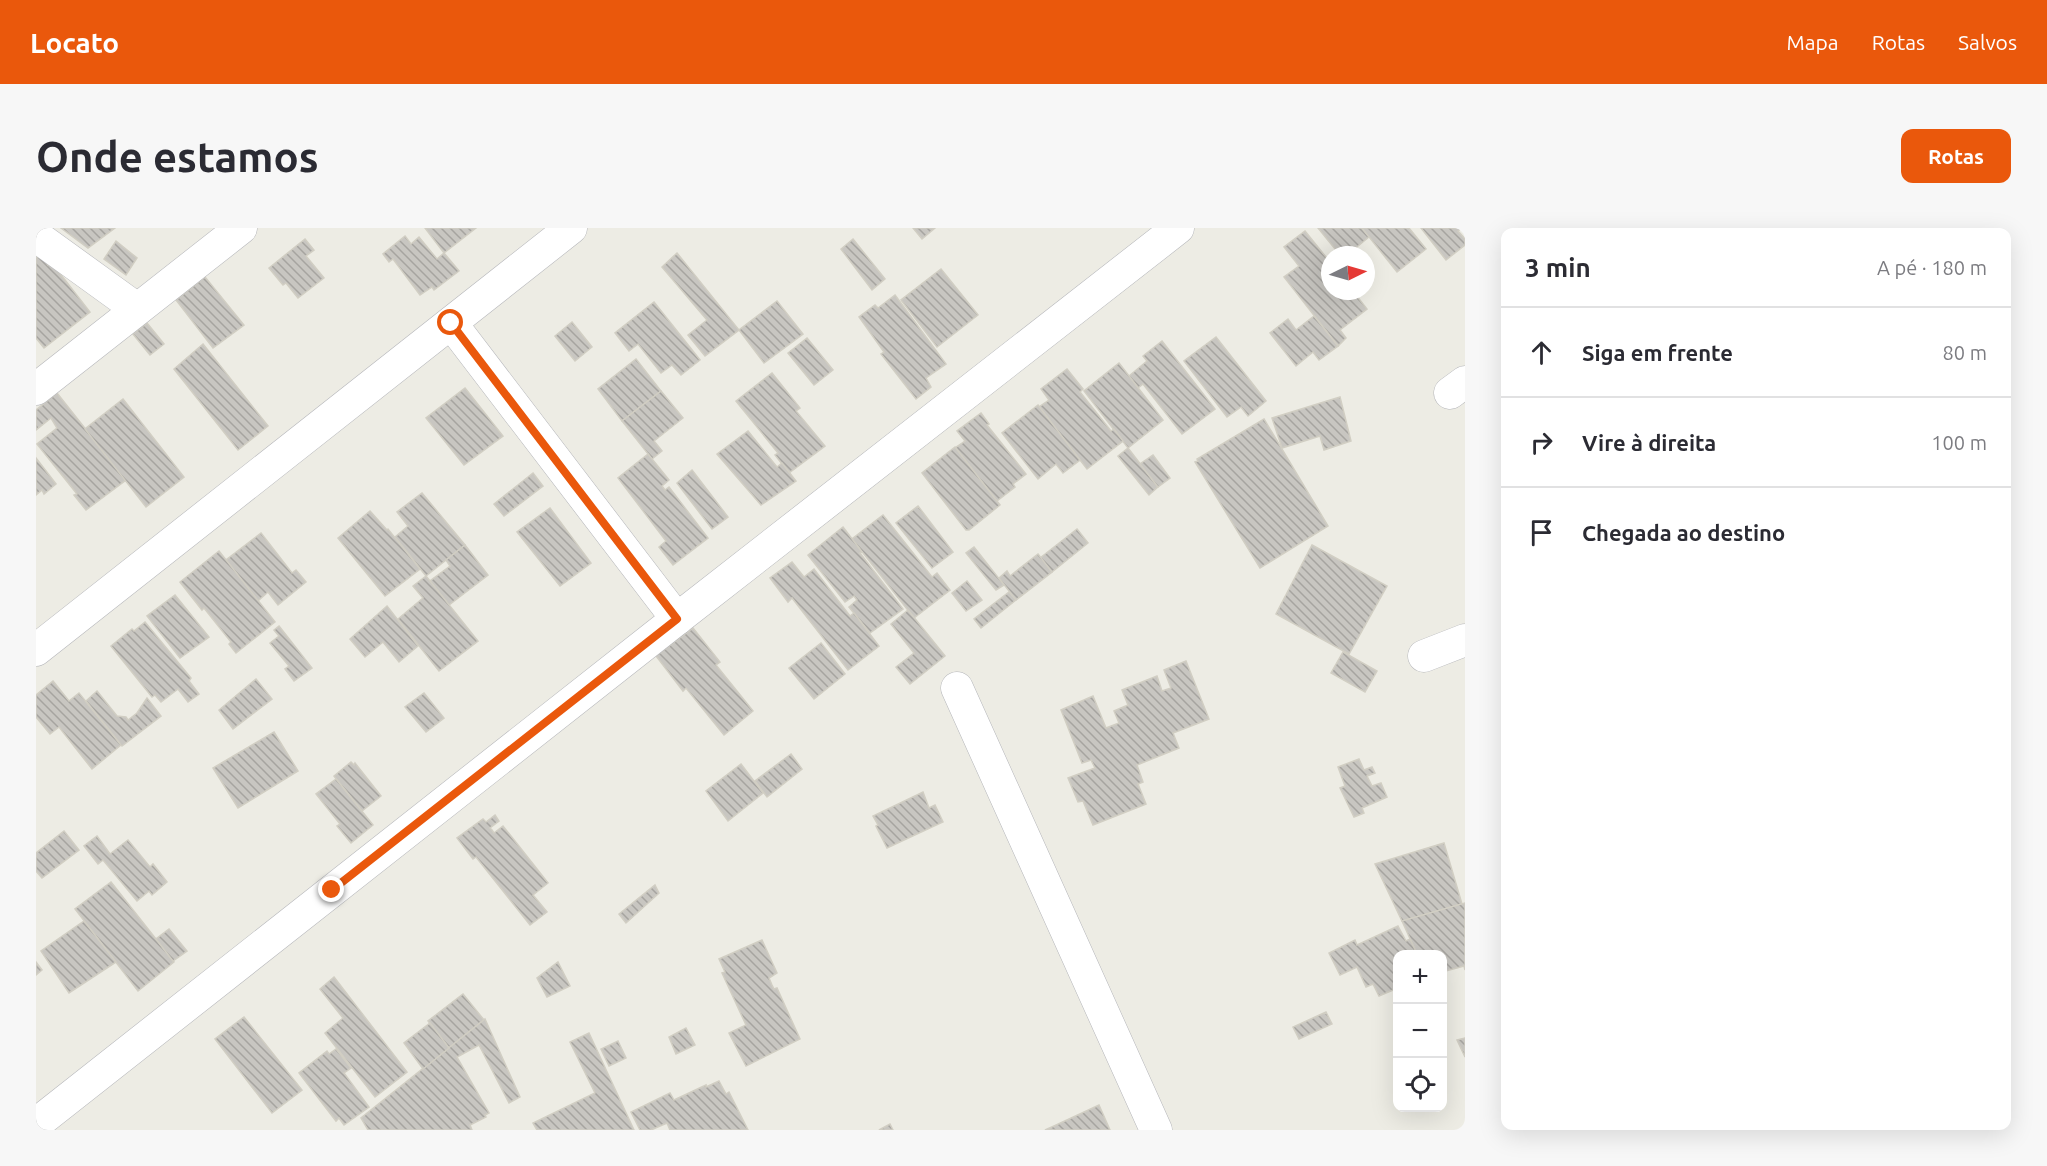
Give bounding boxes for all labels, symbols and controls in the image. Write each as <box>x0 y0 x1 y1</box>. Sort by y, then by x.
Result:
text: Locato <box>30 27 119 58</box>
text: Mapa <box>1787 30 1839 54</box>
text: Rotas <box>1872 30 1925 54</box>
text: Salvos <box>1958 30 2017 54</box>
button: Rotas <box>1901 129 2011 183</box>
text: Onde estamos <box>36 133 319 180</box>
north arrow <box>1321 246 1375 300</box>
text: 3 min <box>1525 253 1591 282</box>
text: A pé · 180 m <box>1877 256 1987 279</box>
route start <box>437 309 463 335</box>
icon: ahead <box>1525 336 1558 369</box>
text: Siga em frente <box>1582 340 1733 365</box>
text: 80 m <box>1943 341 1987 364</box>
icon: right <box>1525 426 1558 459</box>
text: Vire à direita <box>1582 430 1716 455</box>
text: 100 m <box>1931 431 1987 454</box>
icon: arrive <box>1525 516 1558 549</box>
text: Chegada ao destino <box>1582 520 1785 545</box>
route end <box>318 876 344 902</box>
map controls <box>1393 950 1447 1112</box>
button: + <box>1393 950 1447 1004</box>
button: − <box>1393 1004 1447 1058</box>
button: locate <box>1393 1058 1447 1112</box>

